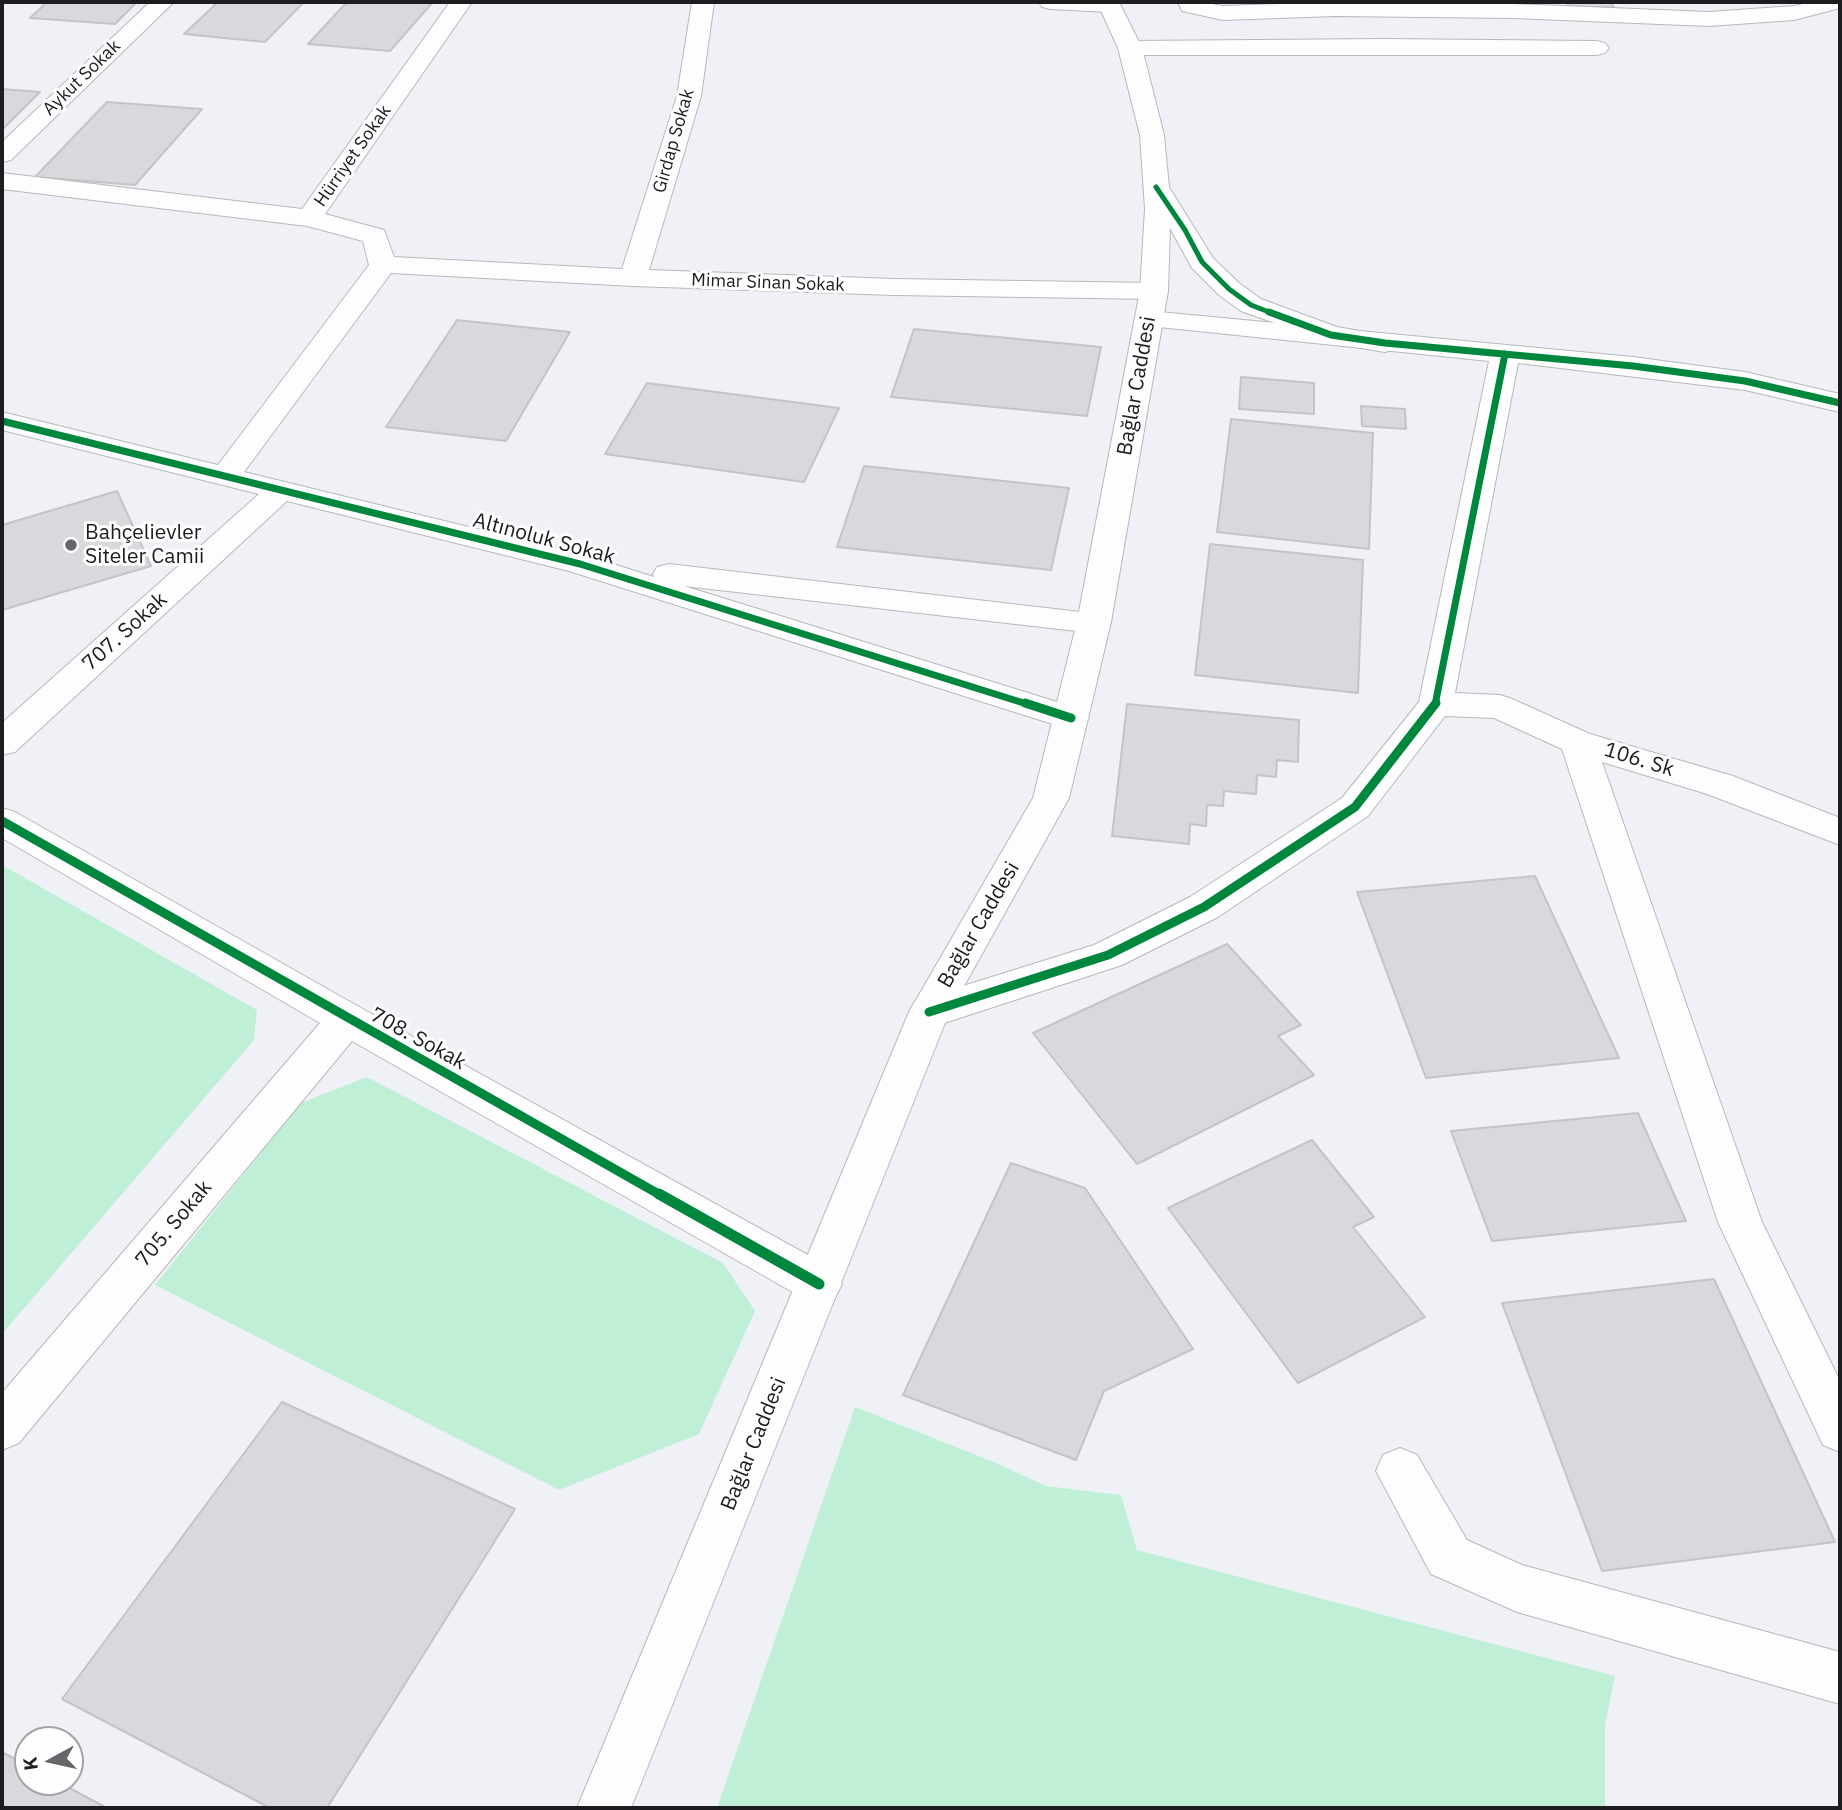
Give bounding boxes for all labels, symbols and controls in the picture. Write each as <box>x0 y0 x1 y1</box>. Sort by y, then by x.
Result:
street label: Aykut Sokak <box>39 36 125 120</box>
street label: Girdap Sokak <box>649 86 699 196</box>
street label: Hürriyet Sokak <box>310 101 396 211</box>
street label: Mimar Sinan Sokak <box>691 270 845 296</box>
street label: Bağlar Caddesi <box>1112 314 1162 458</box>
street label: Altınoluk Sokak <box>470 508 618 570</box>
place label: Bahçelievler Siteler Camii <box>85 520 204 570</box>
marker: Bahçelievler Siteler Camii <box>63 537 79 553</box>
street label: 707. Sokak <box>77 587 173 677</box>
street label: 106. Sk <box>1601 737 1677 783</box>
street label: Bağlar Caddesi <box>933 858 1025 992</box>
street label: 708. Sokak <box>366 1002 470 1076</box>
street label: 705. Sokak <box>130 1175 218 1273</box>
street label: Bağlar Caddesi <box>716 1374 792 1514</box>
north arrow <box>14 1726 84 1796</box>
text: K <box>17 1755 43 1772</box>

